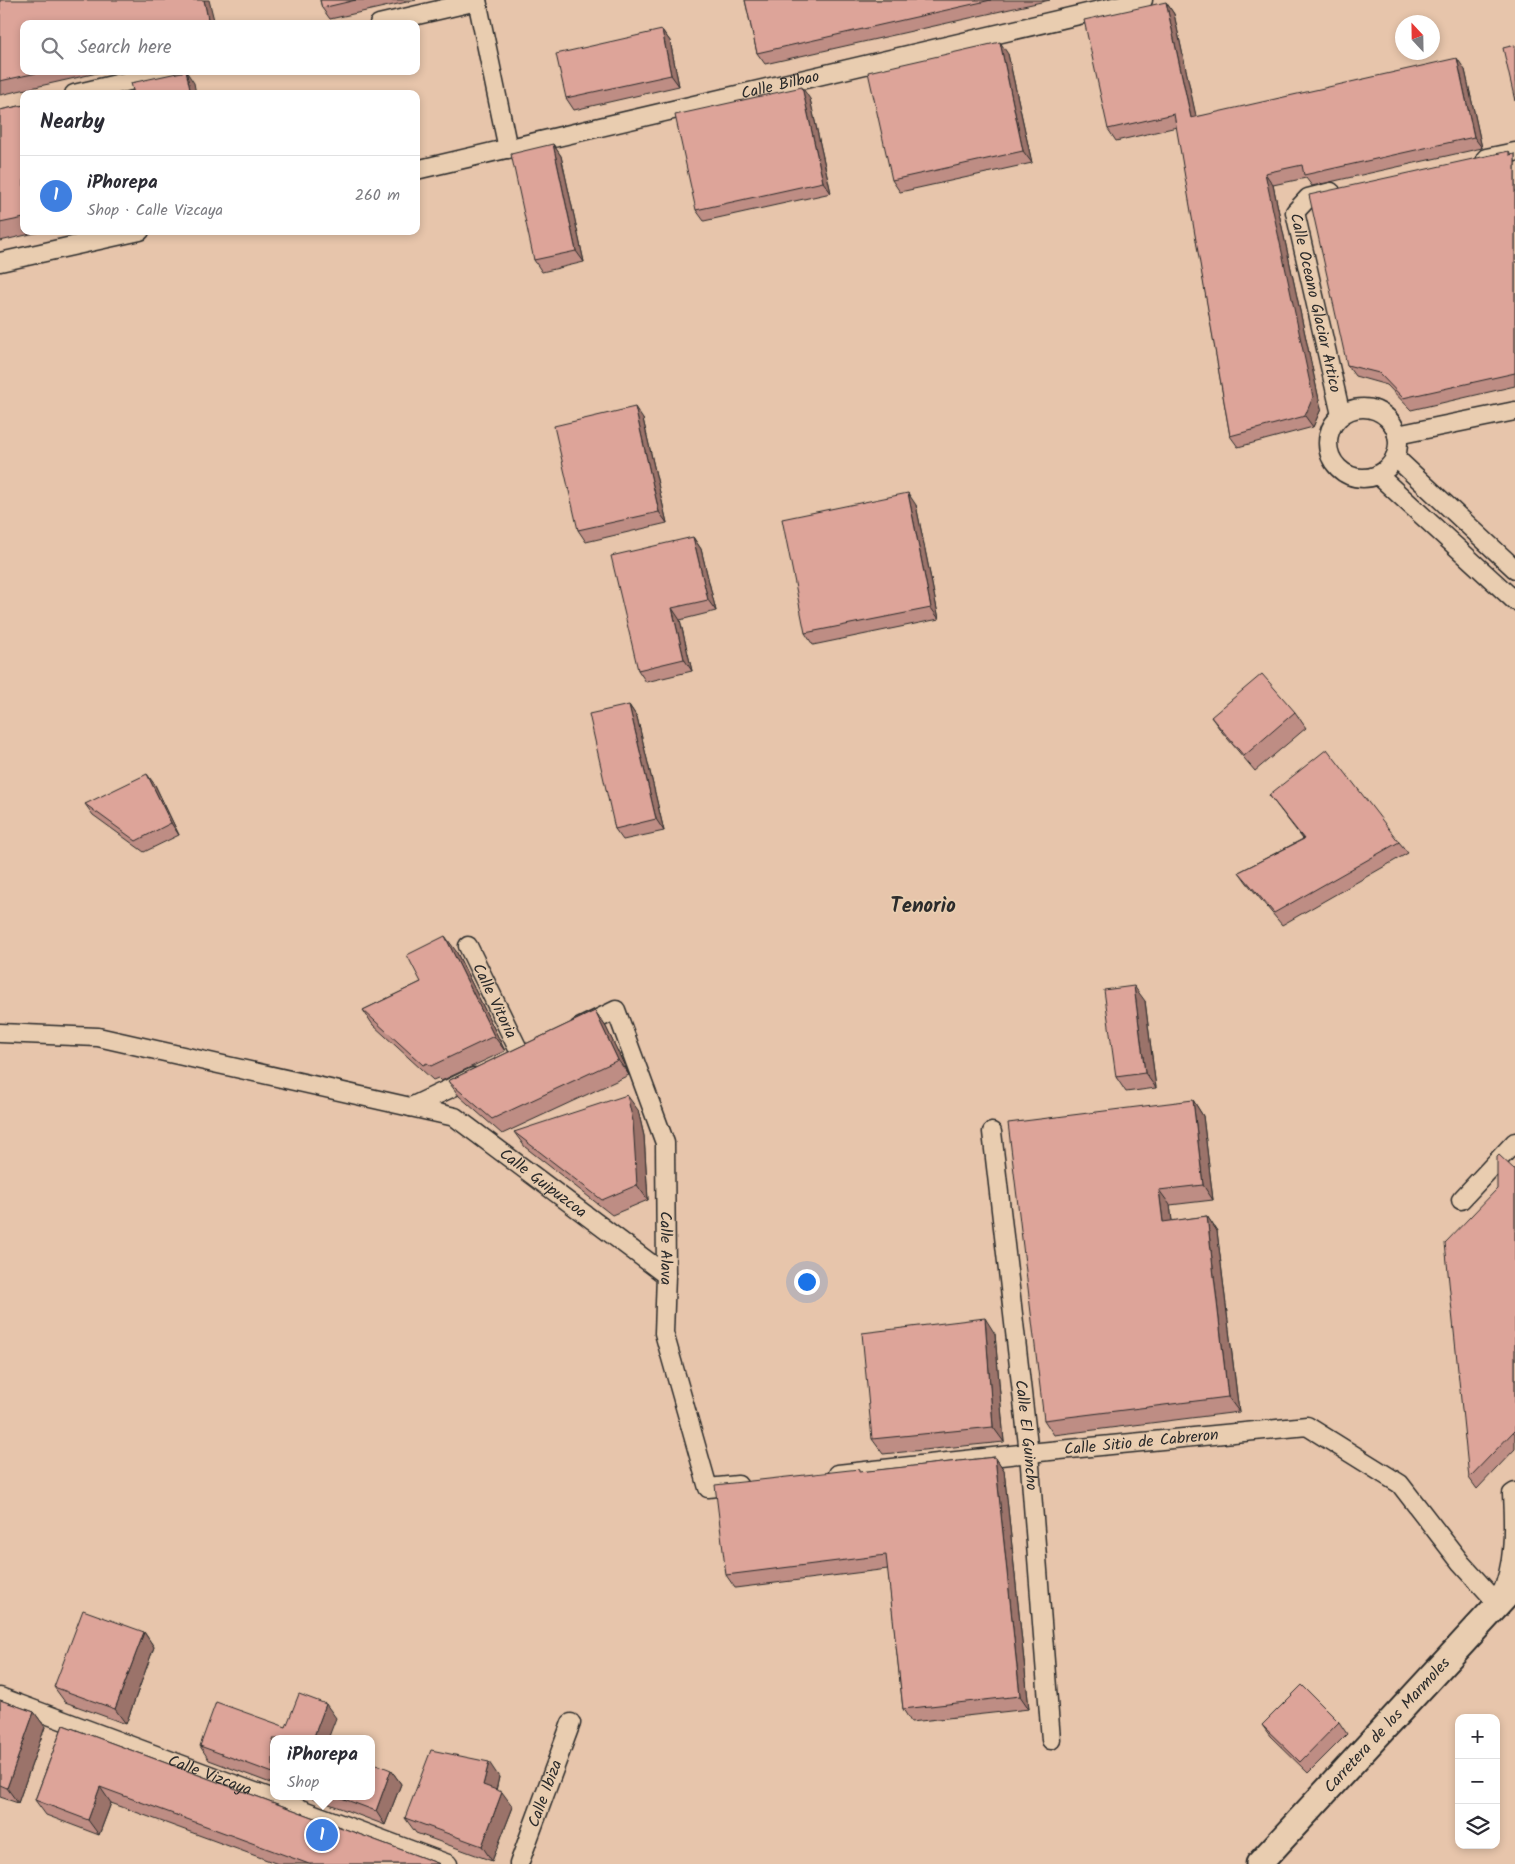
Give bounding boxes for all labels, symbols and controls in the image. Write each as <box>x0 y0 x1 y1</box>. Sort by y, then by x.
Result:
north arrow <box>1395 15 1440 60</box>
search box <box>20 20 420 75</box>
text: Search here <box>78 33 172 63</box>
icon: search <box>38 34 66 62</box>
street label: Calle Bilbao <box>739 64 822 106</box>
text: Nearby <box>40 106 105 139</box>
text: iPhorepa <box>87 168 158 198</box>
text: 1 <box>54 183 58 208</box>
text: 260 m <box>355 183 400 208</box>
text: Shop · Calle Vizcaya <box>87 198 223 223</box>
street label: Calle Oceano Glaciar Artico <box>1283 211 1348 395</box>
district label: Tenorio <box>890 890 956 923</box>
street label: Calle Vitoria <box>466 959 524 1043</box>
street label: Calle Guipuzcoa <box>494 1142 592 1224</box>
street label: Calle Alava <box>653 1211 679 1286</box>
your location <box>794 1269 820 1295</box>
street label: Calle El Guincho <box>1008 1378 1044 1491</box>
street label: Calle Sitio de Cabreron <box>1063 1422 1220 1462</box>
street label: Carretera de los Marmoles <box>1318 1651 1456 1799</box>
map controls <box>1455 1714 1500 1849</box>
button: + <box>1455 1714 1500 1759</box>
popup <box>270 1735 375 1800</box>
text: iPhorepa <box>287 1740 358 1770</box>
street label: Calle Vizcaya <box>164 1748 255 1802</box>
street label: Calle Ibiza <box>521 1756 569 1831</box>
button: − <box>1455 1759 1500 1804</box>
text: Shop <box>287 1770 319 1795</box>
button: layers <box>1455 1804 1500 1849</box>
pin: 1 <box>306 1816 338 1854</box>

